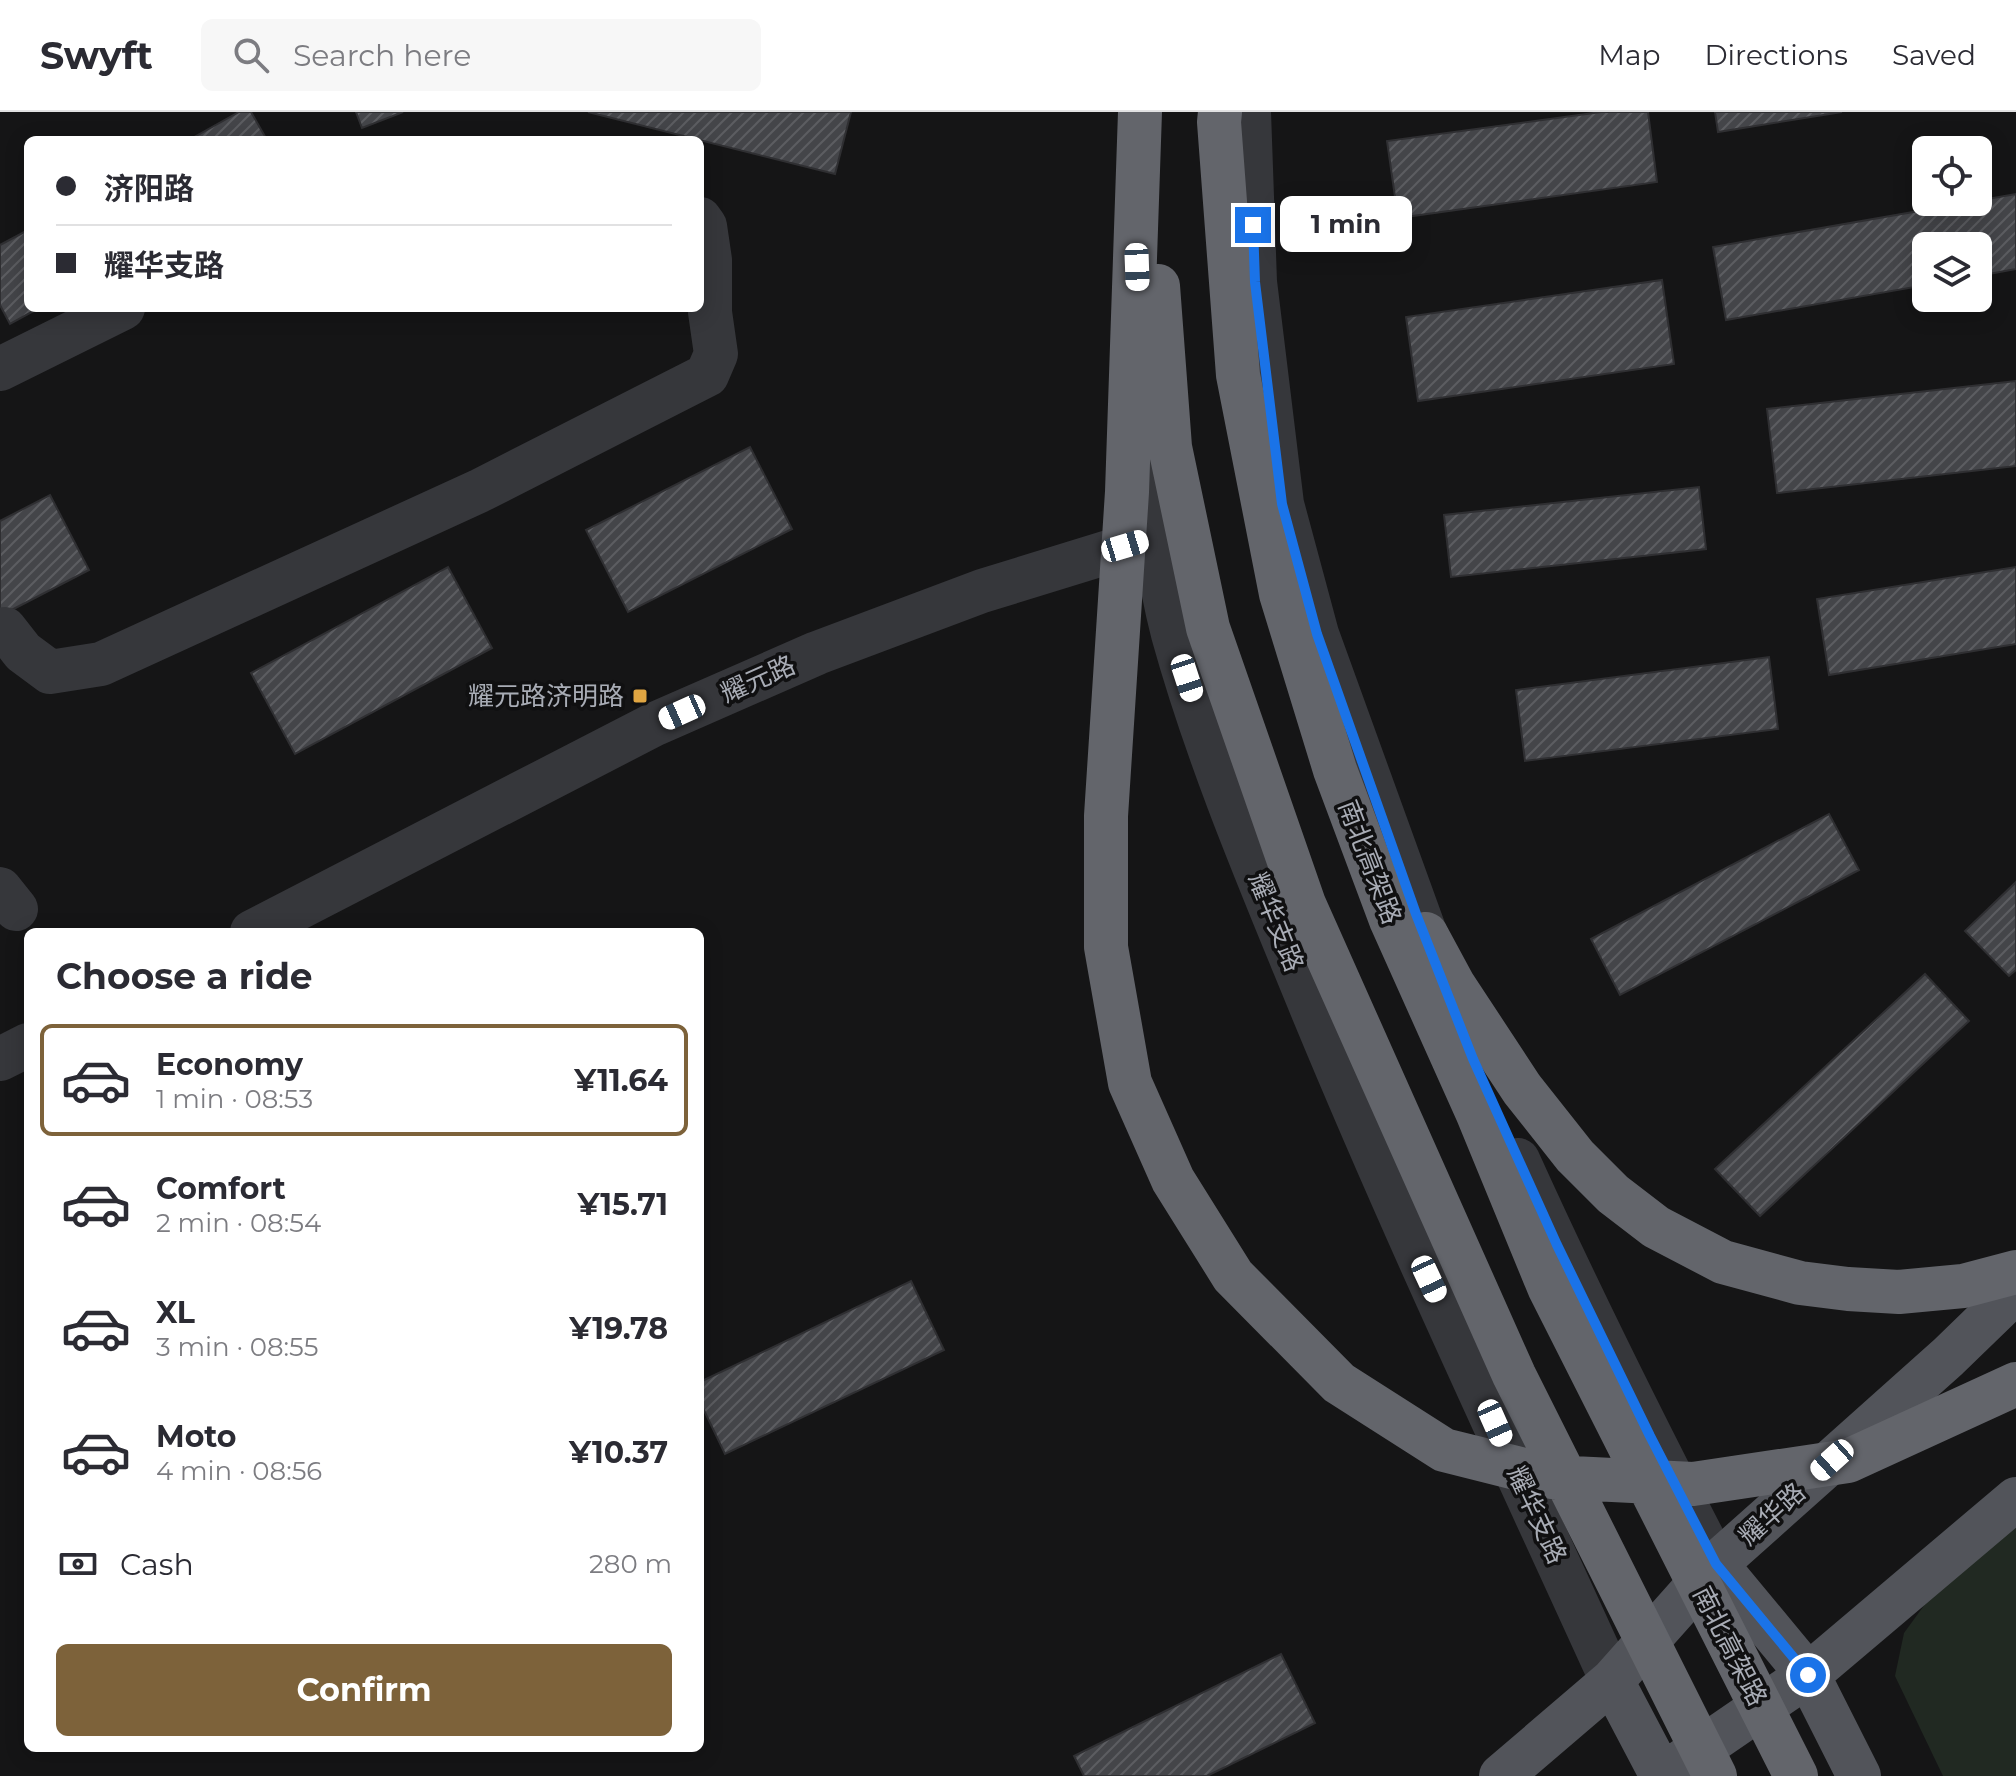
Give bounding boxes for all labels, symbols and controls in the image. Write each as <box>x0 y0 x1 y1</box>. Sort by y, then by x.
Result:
search box <box>201 19 761 91</box>
text: Swyft <box>40 32 153 79</box>
icon: search <box>229 33 273 77</box>
text: Search here <box>293 37 471 74</box>
text: Map <box>1598 38 1660 72</box>
text: Directions <box>1704 38 1848 72</box>
text: Saved <box>1892 38 1976 72</box>
map controls <box>1912 136 1992 312</box>
button: locate <box>1912 136 1992 216</box>
text: 济阳路 <box>104 170 194 207</box>
callout: 1 min <box>1281 197 1413 253</box>
route end <box>1235 207 1271 243</box>
text: 1 min <box>1311 208 1381 240</box>
button: layers <box>1912 232 1992 312</box>
car <box>1124 243 1150 291</box>
text: 耀华支路 <box>104 247 224 284</box>
car <box>1099 528 1151 564</box>
street label: 耀元路 <box>716 649 800 709</box>
car <box>1168 651 1206 705</box>
place label: 耀元路济明路 <box>468 680 624 712</box>
marker: 耀元路济明路 <box>631 687 649 705</box>
car <box>655 691 709 733</box>
street label: 南北高架路 <box>1332 796 1408 928</box>
street label: 耀华支路 <box>1242 868 1310 976</box>
text: Choose a ride <box>56 954 313 998</box>
icon: car <box>60 1044 132 1116</box>
text: Economy <box>156 1046 303 1083</box>
text: ¥11.64 <box>574 1062 668 1099</box>
text: 1 min · 08:53 <box>156 1083 313 1115</box>
icon: car <box>60 1168 132 1240</box>
text: Comfort <box>156 1170 286 1207</box>
text: ¥15.71 <box>577 1186 668 1223</box>
text: 2 min · 08:54 <box>156 1207 321 1239</box>
car <box>1408 1252 1450 1306</box>
icon: car <box>60 1292 132 1364</box>
text: XL <box>156 1294 195 1331</box>
text: ¥19.78 <box>569 1310 668 1347</box>
text: 3 min · 08:55 <box>156 1331 318 1363</box>
car <box>1474 1396 1516 1450</box>
icon: car <box>60 1416 132 1488</box>
text: Moto <box>156 1418 237 1455</box>
text: ¥10.37 <box>569 1434 668 1471</box>
car <box>1806 1435 1858 1485</box>
text: 4 min · 08:56 <box>156 1455 322 1487</box>
street label: 耀华支路 <box>1501 1461 1573 1569</box>
street label: 耀华路 <box>1732 1476 1812 1552</box>
icon: cash <box>56 1542 100 1586</box>
text: Cash <box>120 1546 194 1583</box>
text: 280 m <box>589 1548 672 1580</box>
street label: 南北高架路 <box>1686 1581 1774 1711</box>
button: Confirm <box>56 1644 672 1736</box>
route start <box>1790 1657 1826 1693</box>

